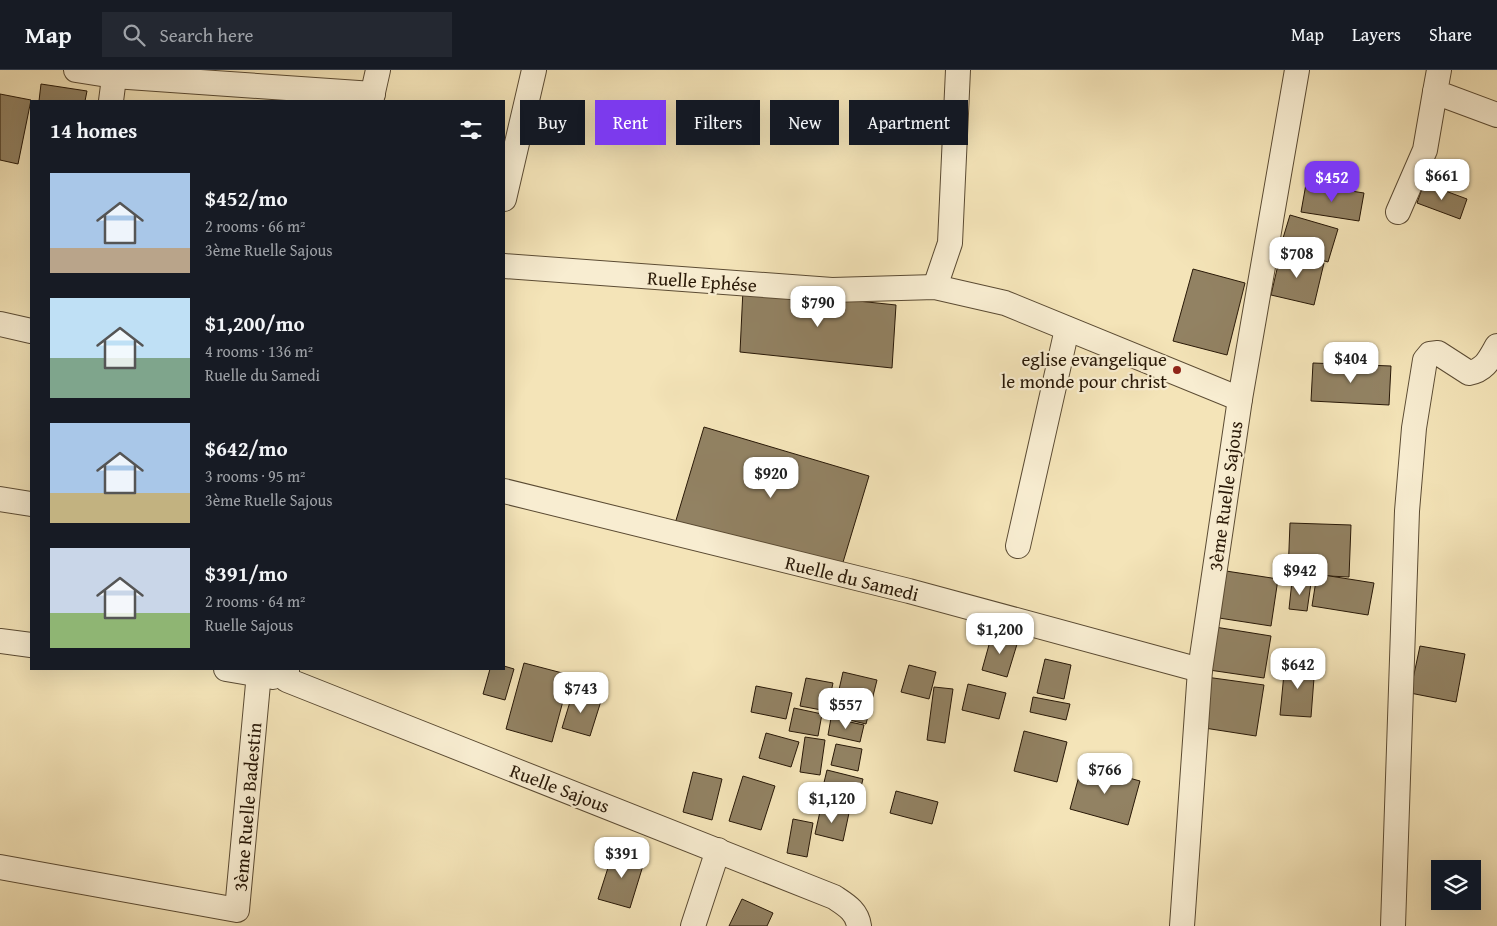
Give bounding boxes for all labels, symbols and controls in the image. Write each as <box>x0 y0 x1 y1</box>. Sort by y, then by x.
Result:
search box <box>102 12 452 57</box>
text: Map <box>25 17 72 52</box>
icon: search <box>120 21 148 49</box>
text: Search here <box>160 21 253 49</box>
text: Map <box>1291 21 1324 48</box>
text: Layers <box>1352 21 1401 48</box>
text: Share <box>1429 21 1472 48</box>
chip: Buy <box>520 100 585 145</box>
chip: Rent <box>595 100 666 145</box>
chip: Filters <box>676 100 760 145</box>
chip: New <box>770 100 839 145</box>
chip: Apartment <box>849 100 968 145</box>
text: 14 homes <box>50 115 137 146</box>
icon: filters <box>457 116 485 144</box>
pin: $661 <box>1412 158 1472 201</box>
pin: $452 <box>1302 160 1362 203</box>
text: $661 <box>1425 163 1459 187</box>
text: $452 <box>1315 165 1349 189</box>
text: $452/mo <box>205 183 288 214</box>
icon: home <box>90 193 150 253</box>
text: 2 rooms · 66 m² <box>205 214 305 238</box>
pin: $708 <box>1267 236 1327 279</box>
text: 3ème Ruelle Sajous <box>205 238 333 262</box>
text: $708 <box>1280 241 1314 265</box>
street label: Ruelle Ephése <box>646 263 758 299</box>
pin: $790 <box>788 286 848 328</box>
text: $790 <box>801 290 835 314</box>
text: $1,200/mo <box>205 308 305 339</box>
icon: home <box>90 318 150 378</box>
text: 4 rooms · 136 m² <box>205 339 313 363</box>
pin: $404 <box>1321 342 1381 384</box>
place label: eglise evangelique le monde pour christ <box>1001 345 1167 395</box>
text: $404 <box>1334 346 1368 370</box>
text: Ruelle du Samedi <box>205 363 320 387</box>
marker: eglise evangelique le monde pour christ <box>1171 364 1183 376</box>
street label: 3ème Ruelle Sajous <box>1201 419 1249 573</box>
text: $642/mo <box>205 433 288 464</box>
icon: home <box>90 443 150 503</box>
pin: $920 <box>741 456 801 499</box>
text: $920 <box>754 461 788 485</box>
text: 3 rooms · 95 m² <box>205 464 305 488</box>
text: 3ème Ruelle Sajous <box>205 488 333 512</box>
street label: Ruelle du Samedi <box>782 548 922 608</box>
pin: $942 <box>1270 554 1330 596</box>
text: $391/mo <box>205 558 288 589</box>
text: $942 <box>1283 558 1317 582</box>
icon: home <box>90 568 150 628</box>
text: 2 rooms · 64 m² <box>205 589 305 613</box>
pin: $1,200 <box>959 612 1041 655</box>
text: Ruelle Sajous <box>205 613 293 637</box>
text: $1,200 <box>977 617 1023 641</box>
pin: $642 <box>1268 648 1328 690</box>
text: $642 <box>1281 652 1315 676</box>
pin: $743 <box>551 672 611 714</box>
text: $743 <box>564 676 598 700</box>
pin: $557 <box>816 688 876 730</box>
text: $557 <box>829 692 863 716</box>
street label: 3ème Ruelle Badestin <box>226 721 268 893</box>
pin: $766 <box>1075 752 1135 795</box>
street label: Ruelle Sajous <box>506 756 614 820</box>
text: $766 <box>1088 757 1122 781</box>
pin: $1,120 <box>791 782 873 824</box>
text: $1,120 <box>809 786 855 810</box>
pin: $391 <box>592 836 652 879</box>
text: $391 <box>605 841 639 865</box>
map controls <box>1431 860 1481 910</box>
button: layers <box>1431 860 1481 910</box>

